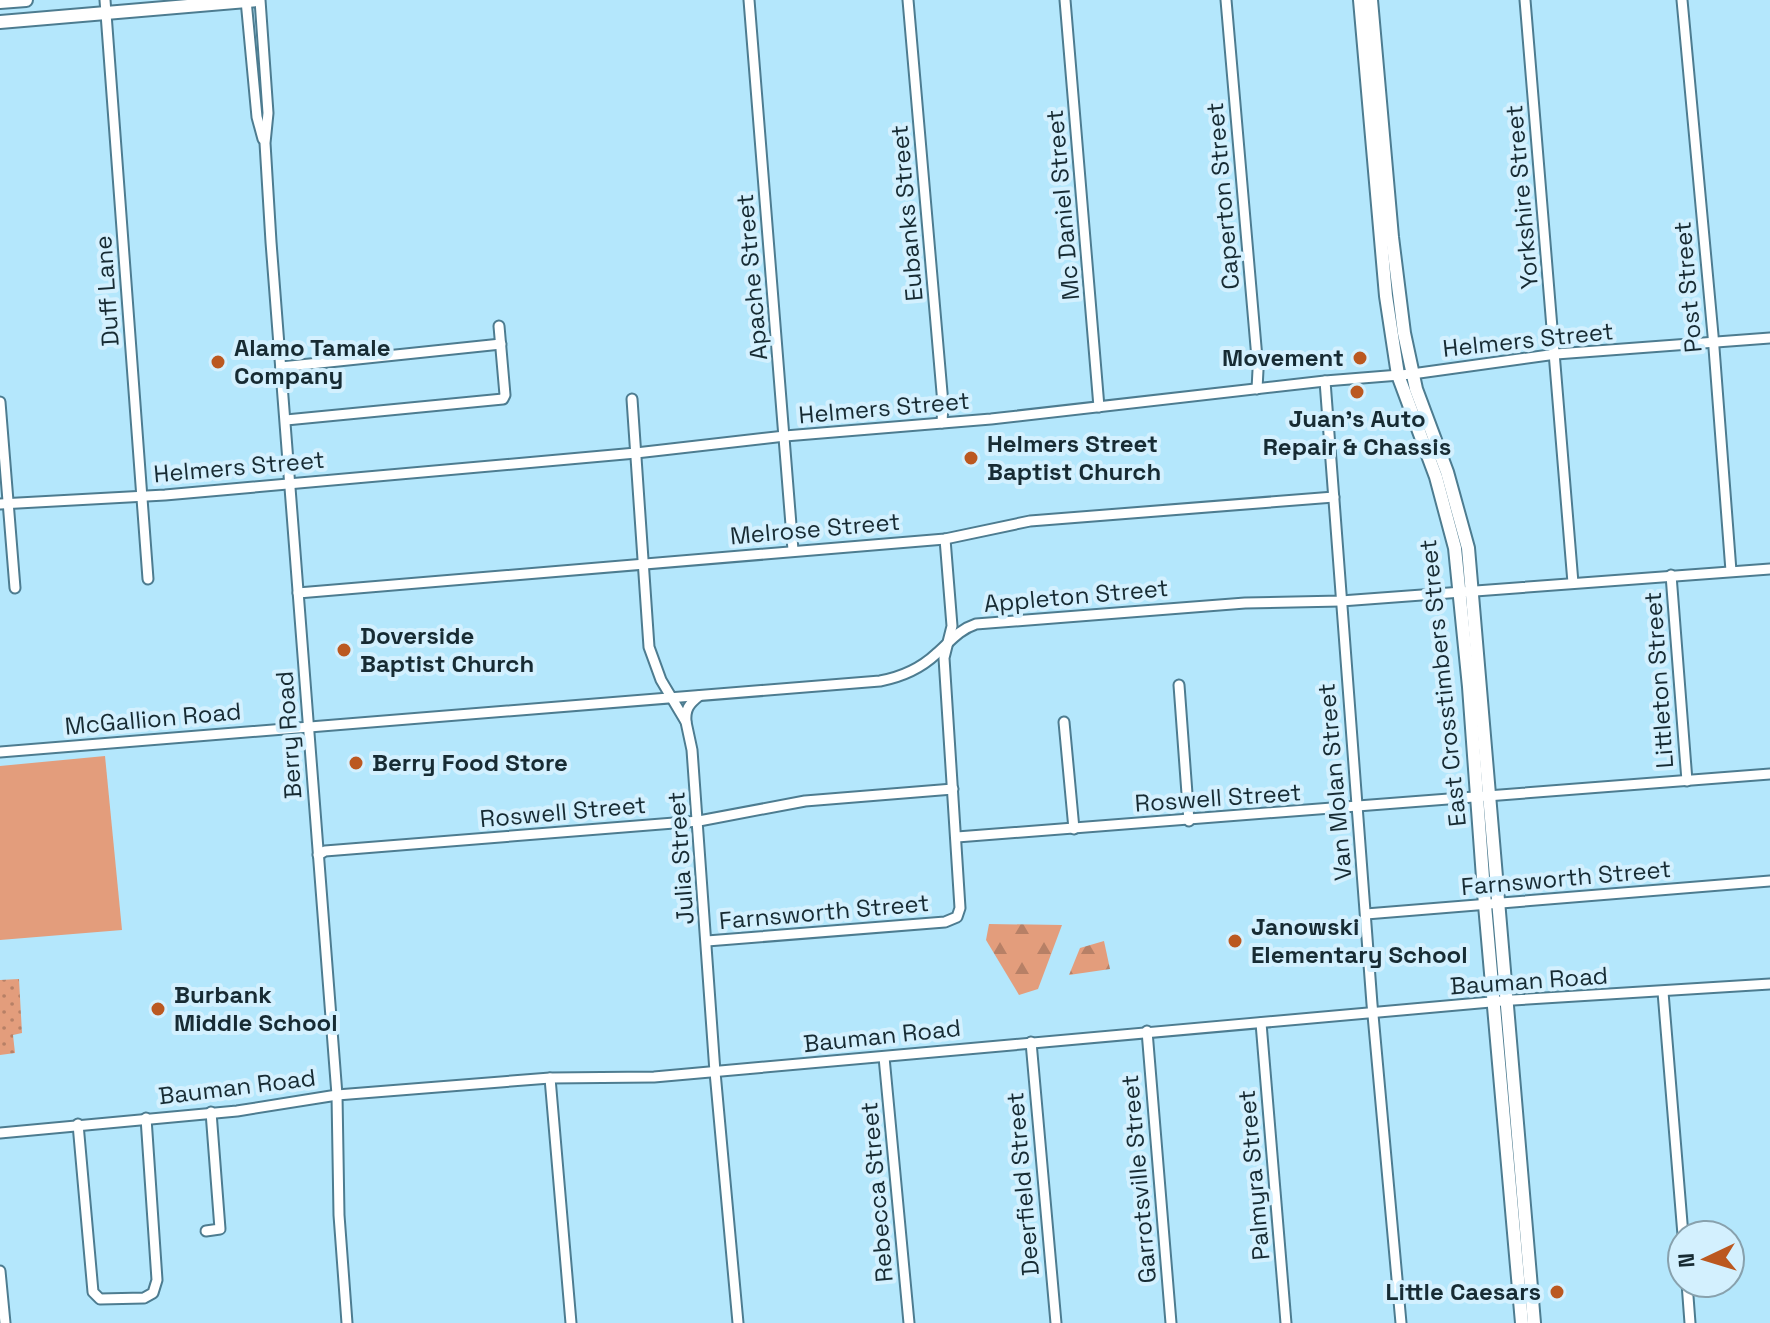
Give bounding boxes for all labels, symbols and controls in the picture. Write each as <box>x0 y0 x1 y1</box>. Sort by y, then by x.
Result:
street label: Caperton Street <box>1199 101 1246 291</box>
street label: Yorkshire Street <box>1498 104 1545 290</box>
street label: Mc Daniel Street <box>1039 108 1086 302</box>
street label: Eubanks Street <box>883 124 930 303</box>
street label: Apache Street <box>729 193 774 361</box>
street label: Post Street <box>1666 220 1709 354</box>
street label: Duff Lane <box>87 235 126 347</box>
street label: Helmers Street <box>1441 315 1615 364</box>
place label: Alamo Tamale Company <box>234 332 391 391</box>
place label: Movement <box>1222 342 1344 373</box>
marker: Movement <box>1351 349 1369 367</box>
marker: Alamo Tamale Company <box>209 353 227 371</box>
marker: Juan's Auto Repair & Chassis <box>1348 383 1366 401</box>
street label: Helmers Street <box>797 385 971 430</box>
place label: Juan's Auto Repair & Chassis <box>1263 403 1451 462</box>
place label: Helmers Street Baptist Church <box>987 428 1161 487</box>
street label: Helmers Street <box>152 444 326 489</box>
marker: Helmers Street Baptist Church <box>962 449 980 467</box>
street label: Melrose Street <box>729 506 901 551</box>
street label: East Crosstimbers Street <box>1412 538 1473 828</box>
street label: Appleton Street <box>982 572 1170 619</box>
street label: Littleton Street <box>1637 591 1680 769</box>
place label: Doverside Baptist Church <box>360 620 534 679</box>
marker: Doverside Baptist Church <box>335 641 353 659</box>
street label: Berry Road <box>269 670 308 800</box>
street label: Van Molan Street <box>1310 682 1359 882</box>
street label: McGallion Road <box>63 695 242 742</box>
place label: Berry Food Store <box>372 747 568 778</box>
marker: Berry Food Store <box>347 754 365 772</box>
street label: Roswell Street <box>1134 776 1302 819</box>
street label: Roswell Street <box>478 789 647 834</box>
street label: Julia Street <box>660 790 701 926</box>
street label: Farnsworth Street <box>1460 853 1672 902</box>
street label: Farnsworth Street <box>718 887 930 936</box>
place label: Janowski Elementary School <box>1251 911 1468 970</box>
marker: Janowski Elementary School <box>1226 932 1244 950</box>
street label: Bauman Road <box>1449 960 1609 1001</box>
place label: Burbank Middle School <box>174 979 338 1038</box>
marker: Burbank Middle School <box>149 1000 167 1018</box>
street label: Bauman Road <box>802 1012 962 1059</box>
street label: Bauman Road <box>156 1061 317 1112</box>
street label: Garrotsville Street <box>1114 1073 1163 1285</box>
street label: Palmyra Street <box>1231 1089 1276 1262</box>
street label: Deerfield Street <box>999 1091 1046 1277</box>
street label: Rebecca Street <box>853 1101 900 1284</box>
north arrow <box>1666 1219 1746 1299</box>
text: N <box>1672 1252 1701 1269</box>
place label: Little Caesars <box>1385 1276 1541 1307</box>
marker: Little Caesars <box>1548 1283 1566 1301</box>

